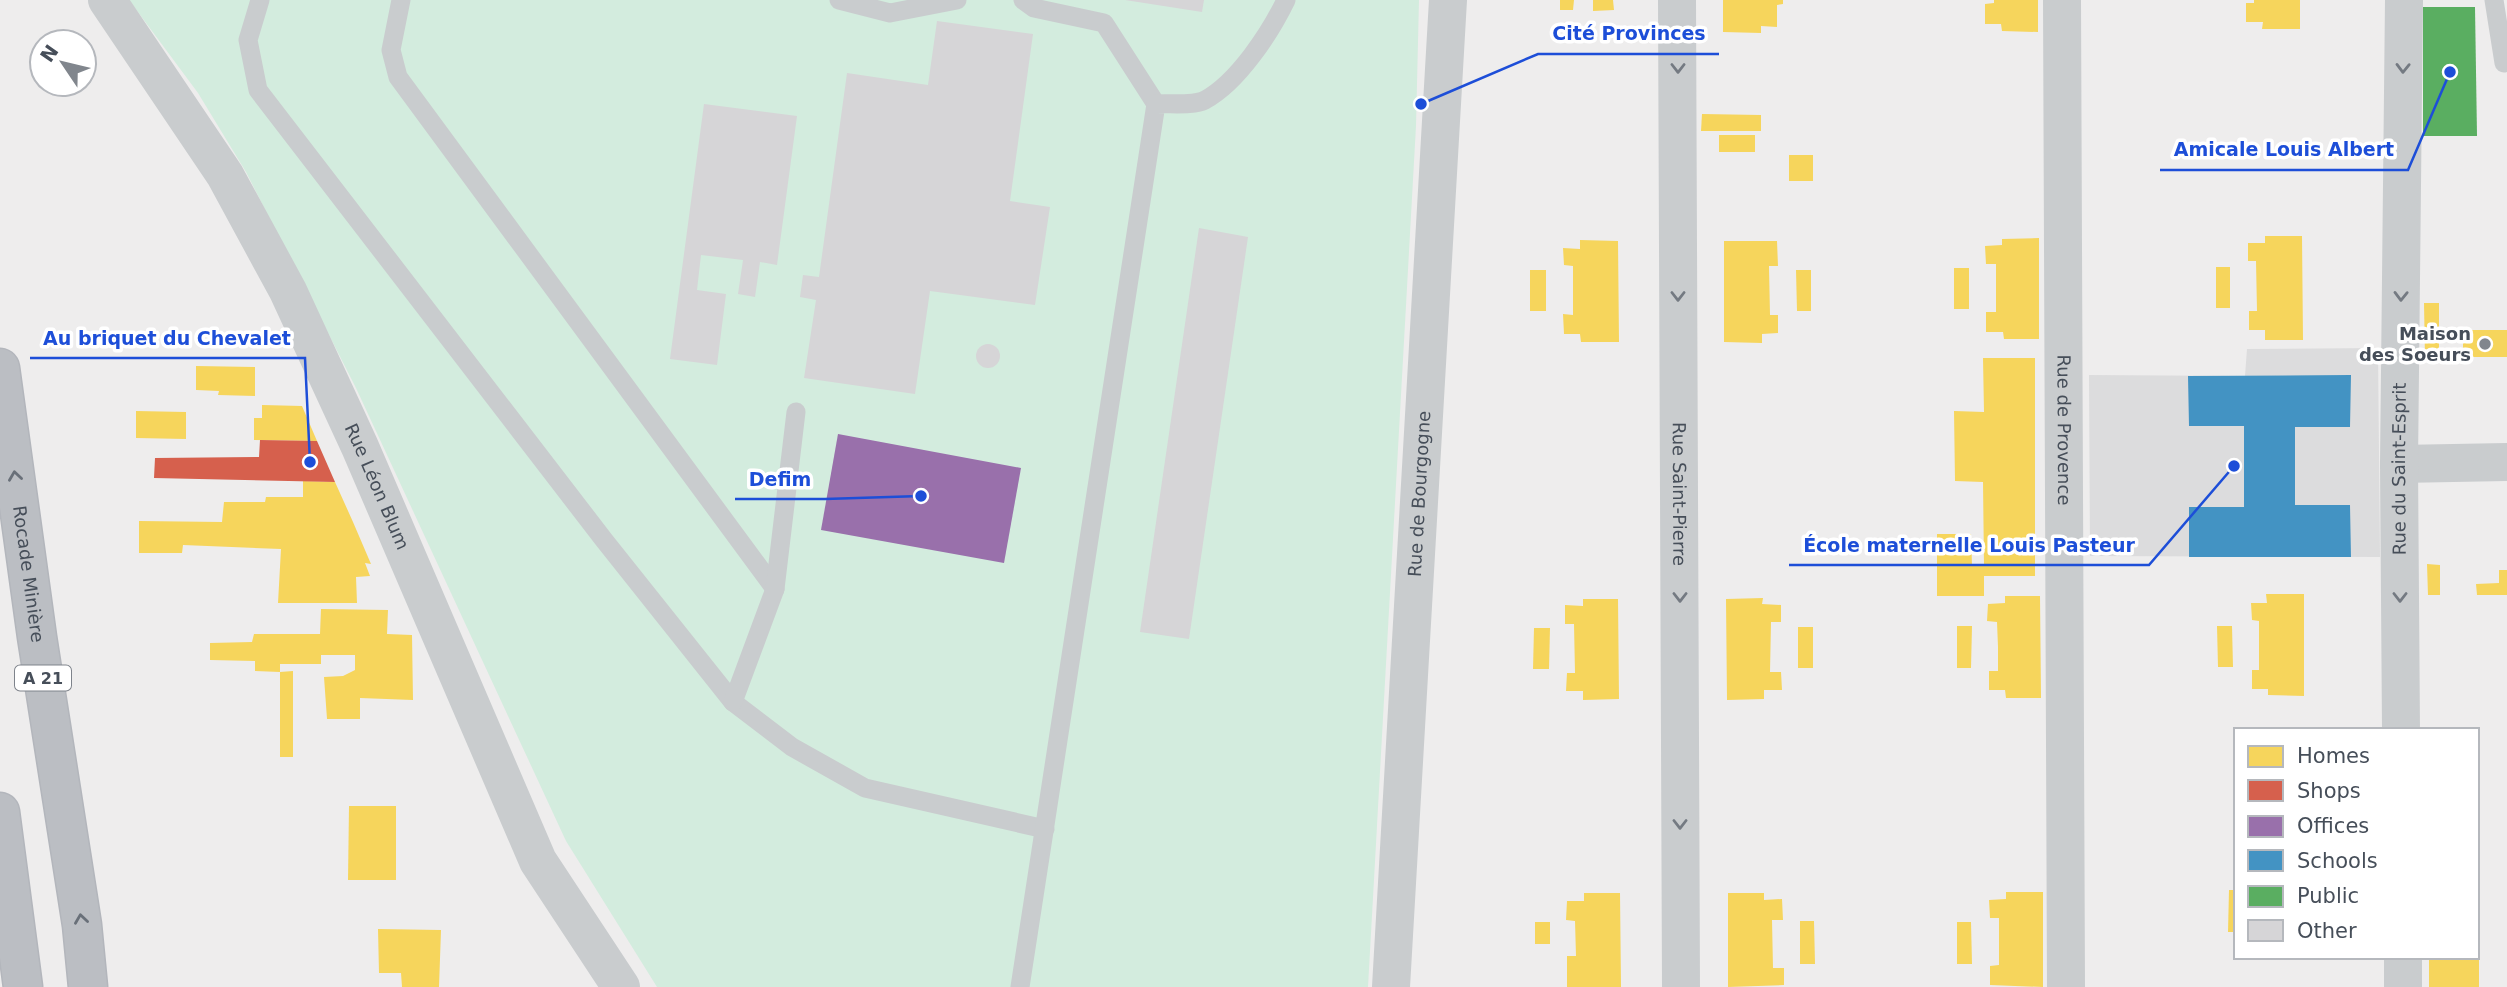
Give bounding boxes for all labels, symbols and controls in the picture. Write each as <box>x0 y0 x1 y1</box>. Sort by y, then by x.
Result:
callout: Cité Provinces <box>1538 14 1719 54</box>
text: Cité Provinces <box>1552 22 1706 44</box>
north arrow <box>28 28 98 98</box>
text: N <box>36 40 63 66</box>
one-way arrow <box>1670 63 1686 74</box>
one-way arrow <box>2395 63 2411 74</box>
callout: Amicale Louis Albert <box>2160 130 2408 170</box>
text: Amicale Louis Albert <box>2174 138 2394 160</box>
one-way arrow <box>1671 290 1686 301</box>
one-way arrow <box>2393 291 2409 301</box>
callout: Au briquet du Chevalet <box>30 318 305 358</box>
place label: Maison des Soeurs <box>2359 323 2471 365</box>
text: Au briquet du Chevalet <box>43 327 291 349</box>
marker: Maison des Soeurs <box>2477 336 2493 352</box>
street label: Rue de Provence <box>2053 354 2075 505</box>
street label: Rue du Saint-Esprit <box>2388 383 2410 555</box>
street label: Rue de Bourgogne <box>1404 410 1434 577</box>
street label: Rue Léon Blum <box>341 420 414 553</box>
street label: Rue Saint-Pierre <box>1669 422 1690 566</box>
callout: Defim <box>735 459 825 499</box>
text: Defim <box>749 468 811 490</box>
one-way arrow <box>8 470 23 482</box>
street label: Rocade Minière <box>9 504 49 644</box>
callout: École maternelle Louis Pasteur <box>1789 525 2149 565</box>
text: École maternelle Louis Pasteur <box>1803 534 2135 556</box>
one-way arrow <box>1672 592 1688 602</box>
one-way arrow <box>2392 592 2408 602</box>
road number: A 21 <box>15 666 71 691</box>
legend <box>2234 728 2479 959</box>
text: Homes <box>2297 744 2370 768</box>
text: Shops <box>2297 779 2361 803</box>
text: Offices <box>2297 814 2369 838</box>
one-way arrow <box>1673 819 1688 830</box>
text: Schools <box>2297 849 2378 873</box>
text: Public <box>2297 884 2359 908</box>
one-way arrow <box>74 913 89 925</box>
text: Other <box>2297 919 2357 943</box>

